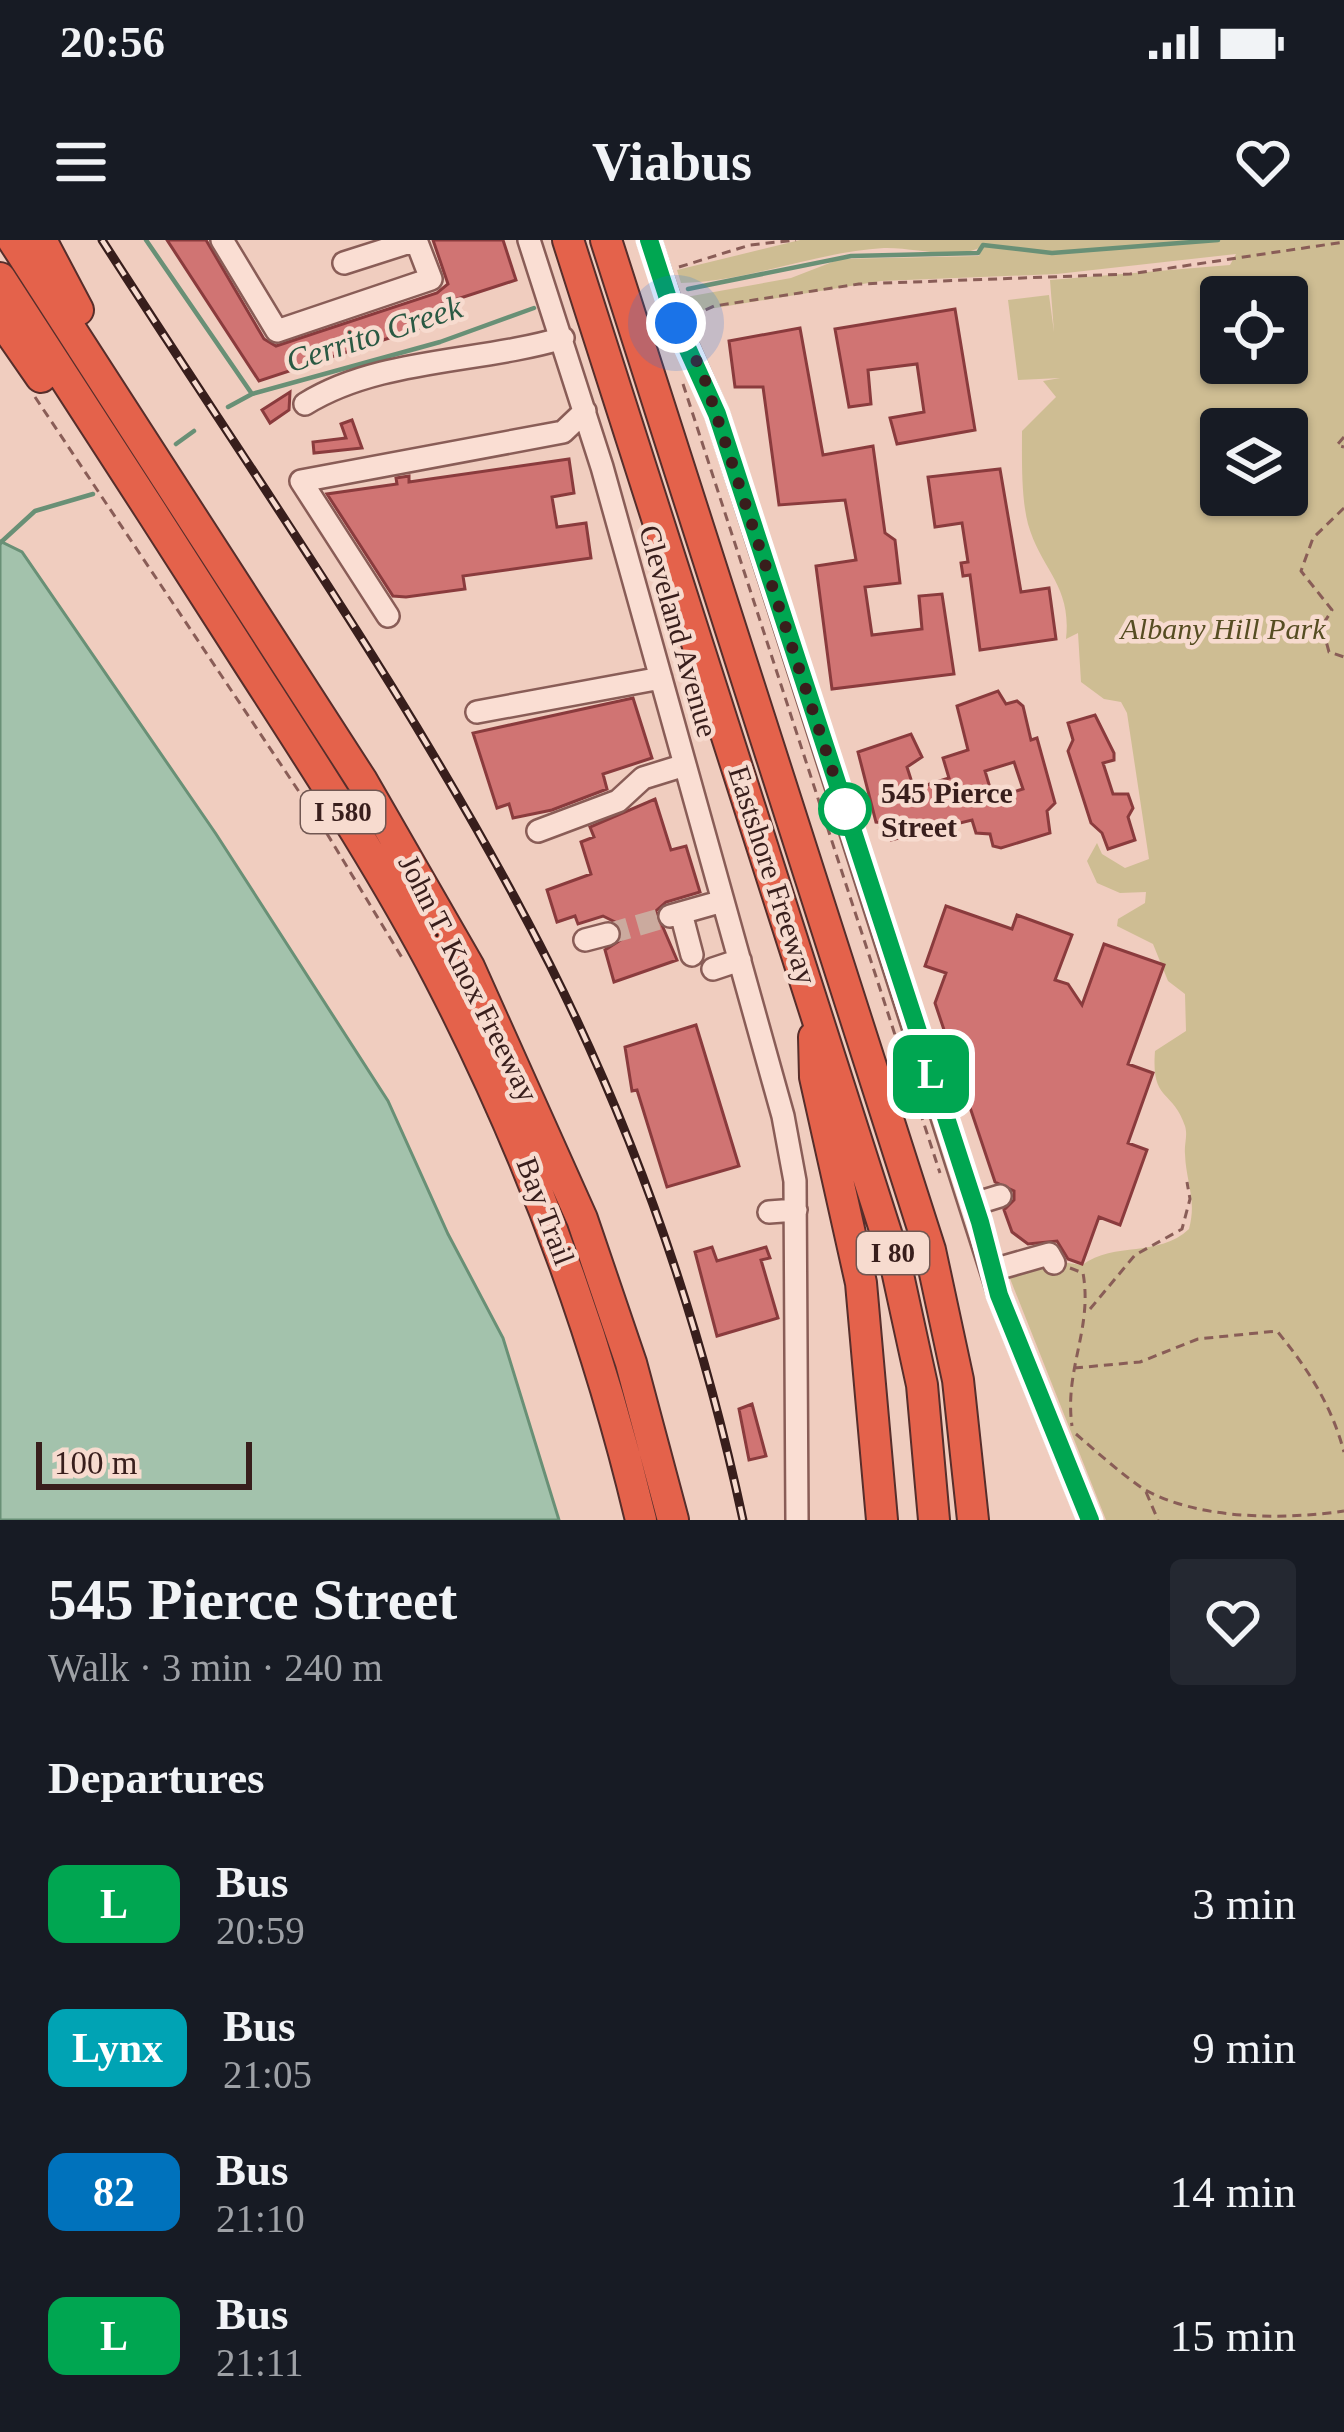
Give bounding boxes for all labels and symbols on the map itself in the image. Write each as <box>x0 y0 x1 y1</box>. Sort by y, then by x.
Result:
water label: Cerrito Creek <box>281 288 468 379</box>
your location <box>646 293 706 353</box>
street label: Cleveland Avenue <box>633 521 725 741</box>
park label: Albany Hill Park <box>1119 612 1326 645</box>
street label: Eastshore Freeway <box>722 762 824 988</box>
place label: 545 Pierce Street <box>881 776 1013 843</box>
marker: 545 Pierce Street <box>820 784 870 834</box>
road number: I 580 <box>301 791 385 833</box>
street label: John T. Knox Freeway <box>393 849 545 1107</box>
line badge: L <box>892 1035 970 1113</box>
street label: Bay Trail <box>510 1153 582 1269</box>
road number: I 80 <box>857 1232 929 1274</box>
scale bar <box>36 1436 252 1489</box>

